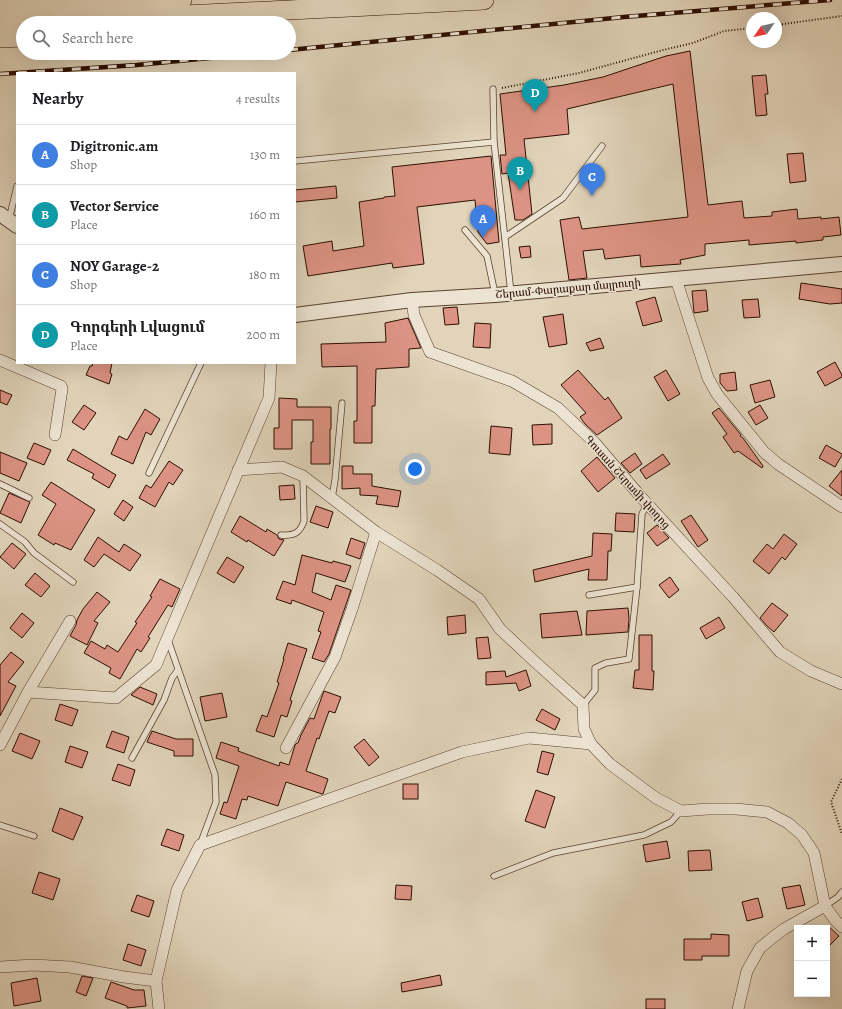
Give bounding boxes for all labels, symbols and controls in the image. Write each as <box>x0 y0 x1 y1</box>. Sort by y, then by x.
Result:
north arrow <box>746 12 782 48</box>
search box <box>16 16 296 60</box>
icon: search <box>30 27 52 49</box>
text: Search here <box>62 28 133 48</box>
pin: D <box>522 79 548 112</box>
text: Nearby <box>32 87 83 110</box>
text: 4 results <box>236 90 280 107</box>
text: Digitronic.am <box>70 136 158 156</box>
text: A <box>41 146 49 163</box>
text: 130 m <box>250 146 280 163</box>
text: Shop <box>70 156 97 173</box>
pin: B <box>507 157 533 190</box>
pin: C <box>579 163 605 196</box>
text: Vector Service <box>70 196 159 216</box>
pin: A <box>470 205 496 238</box>
text: B <box>41 206 49 223</box>
text: 160 m <box>249 206 280 223</box>
text: Place <box>70 216 98 233</box>
text: NOY Garage-2 <box>70 256 159 276</box>
text: C <box>41 266 49 283</box>
text: 180 m <box>249 266 280 283</box>
street label: Շերամ-Փարաքար մայրուղի <box>495 275 641 302</box>
text: Shop <box>70 276 97 293</box>
text: Գորգերի Լվացում <box>70 317 204 337</box>
text: D <box>40 326 50 343</box>
text: 200 m <box>247 326 280 343</box>
text: Place <box>70 337 98 354</box>
street label: Գուսան Շերամի փողոց <box>582 432 674 532</box>
your location <box>405 459 425 479</box>
map controls <box>794 925 830 997</box>
button: + <box>794 925 830 961</box>
button: − <box>794 961 830 997</box>

